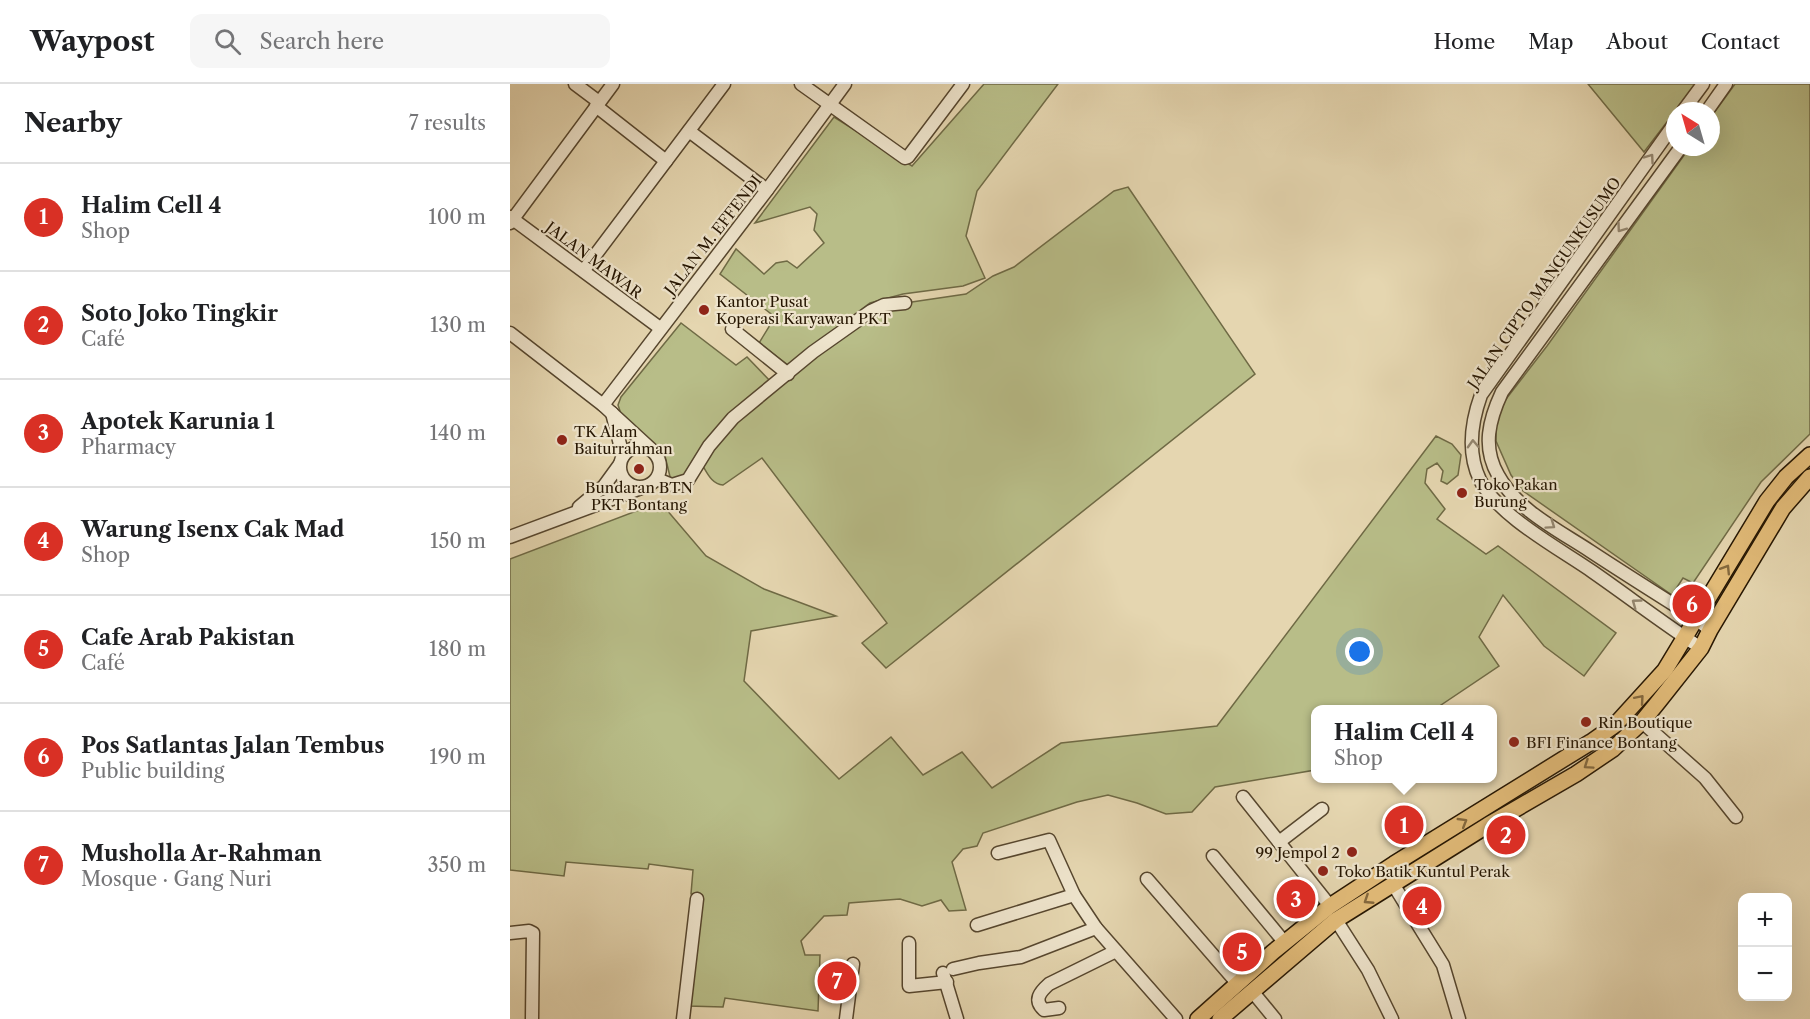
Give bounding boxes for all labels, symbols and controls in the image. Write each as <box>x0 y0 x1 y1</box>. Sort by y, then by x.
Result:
search box <box>190 14 610 68</box>
text: Waypost <box>30 24 154 58</box>
icon: search <box>211 25 244 58</box>
text: Search here <box>259 28 384 55</box>
text: Home <box>1434 29 1495 54</box>
text: Map <box>1528 29 1573 54</box>
text: About <box>1606 29 1668 54</box>
text: Contact <box>1701 29 1780 54</box>
north arrow <box>1666 102 1720 156</box>
text: Nearby <box>24 107 122 139</box>
text: 7 results <box>409 111 486 135</box>
one-way arrow <box>1643 153 1654 164</box>
street label: JALAN M. EFFENDI <box>659 171 766 300</box>
street label: JALAN CIPTO MANGUNKUSUMO <box>1462 173 1625 394</box>
text: Halim Cell 4 <box>81 192 222 219</box>
text: 1 <box>39 205 48 229</box>
text: 100 m <box>428 205 486 229</box>
street label: JALAN MAWAR <box>540 216 647 303</box>
text: Shop <box>81 219 130 243</box>
one-way arrow <box>1618 222 1629 233</box>
place label: Kantor Pusat Koperasi Karyawan PKT <box>716 292 891 328</box>
text: Soto Joko Tingkir <box>81 300 278 327</box>
marker: Kantor Pusat Koperasi Karyawan PKT <box>697 303 711 317</box>
text: 2 <box>38 313 49 337</box>
text: 130 m <box>430 313 486 337</box>
text: Café <box>81 327 125 351</box>
text: Apotek Karunia 1 <box>81 408 275 435</box>
text: 3 <box>38 421 49 445</box>
text: 140 m <box>429 421 486 445</box>
place label: TK Alam Baiturrahman <box>574 422 673 458</box>
marker: TK Alam Baiturrahman <box>555 433 569 447</box>
text: Pharmacy <box>81 435 176 459</box>
one-way arrow <box>1466 440 1479 449</box>
marker: Bundaran BTN PKT Bontang <box>632 462 646 476</box>
place label: Toko Pakan Burung <box>1474 475 1558 511</box>
place label: Bundaran BTN PKT Bontang <box>585 478 693 514</box>
marker: Toko Pakan Burung <box>1455 486 1469 500</box>
text: Warung Isenx Cak Mad <box>81 516 344 543</box>
one-way arrow <box>1544 518 1555 529</box>
text: 4 <box>38 529 49 553</box>
text: 150 m <box>430 529 486 553</box>
text: Shop <box>81 543 130 567</box>
one-way arrow <box>1719 564 1730 575</box>
pin: 6 <box>1672 582 1712 626</box>
one-way arrow <box>1632 600 1643 611</box>
text: Cafe Arab Pakistan <box>81 624 295 651</box>
text: 5 <box>38 637 49 661</box>
text: 180 m <box>429 637 486 661</box>
your location <box>1345 637 1374 666</box>
text: Café <box>81 651 125 675</box>
one-way arrow <box>1632 695 1643 706</box>
popup <box>1311 705 1497 783</box>
place label: Rin Boutique <box>1598 713 1692 732</box>
marker: Rin Boutique <box>1579 715 1593 729</box>
text: Halim Cell 4 <box>1334 719 1474 746</box>
text: Pos Satlantas Jalan Tembus <box>81 732 384 759</box>
place label: BFI Finance Bontang <box>1526 733 1677 752</box>
marker: BFI Finance Bontang <box>1507 735 1521 749</box>
text: 6 <box>38 745 49 769</box>
text: 190 m <box>429 745 486 769</box>
text: Shop <box>1334 746 1383 770</box>
one-way arrow <box>1584 758 1595 769</box>
text: Public building <box>81 759 224 783</box>
pin: 1 <box>1384 802 1424 848</box>
pin: 2 <box>1486 812 1526 858</box>
one-way arrow <box>1457 818 1467 830</box>
text: Musholla Ar-Rahman <box>81 840 322 867</box>
place label: 99 Jempol 2 <box>1255 843 1340 862</box>
marker: 99 Jempol 2 <box>1345 845 1359 859</box>
text: 7 <box>38 853 49 877</box>
text: 350 m <box>428 853 486 877</box>
place label: Toko Batik Kuntul Perak <box>1335 862 1511 881</box>
marker: Toko Batik Kuntul Perak <box>1316 864 1330 878</box>
text: Mosque · Gang Nuri <box>81 867 272 891</box>
pin: 3 <box>1276 876 1316 922</box>
pin: 4 <box>1402 884 1442 928</box>
one-way arrow <box>1364 893 1375 904</box>
map controls <box>1738 893 1792 1001</box>
button: + <box>1738 893 1792 947</box>
pin: 5 <box>1222 930 1262 974</box>
button: − <box>1738 947 1792 1001</box>
pin: 7 <box>818 958 856 1004</box>

